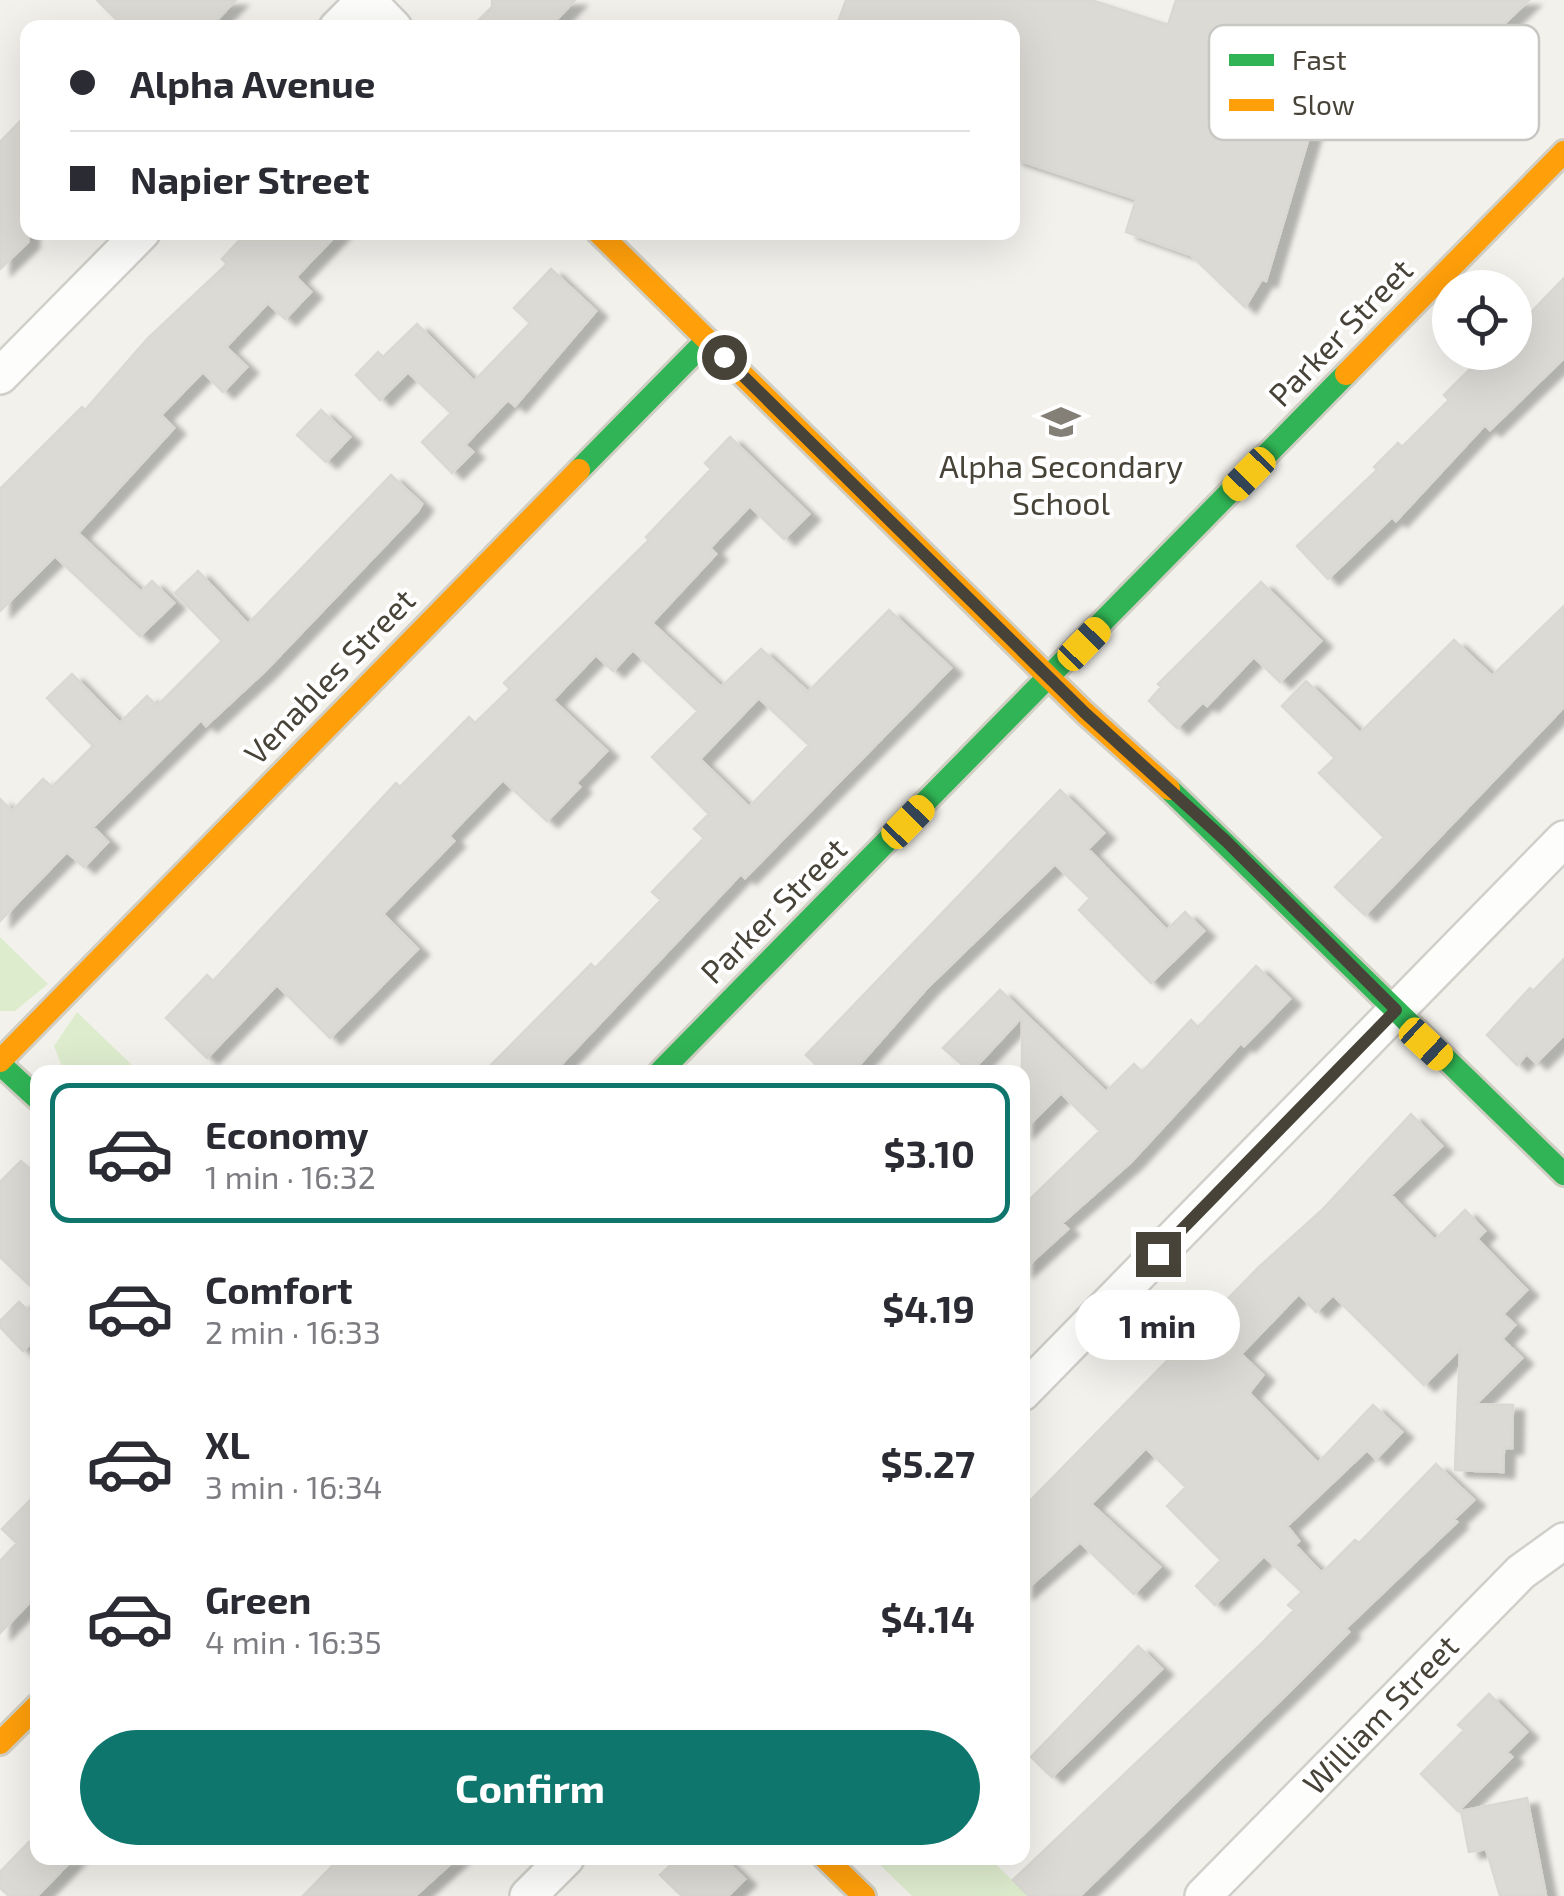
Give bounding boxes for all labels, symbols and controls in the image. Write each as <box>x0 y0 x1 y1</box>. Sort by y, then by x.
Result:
legend <box>1209 25 1539 140</box>
text: Fast <box>1292 42 1347 76</box>
text: Alpha Avenue <box>130 60 375 106</box>
text: Slow <box>1292 87 1355 121</box>
text: Napier Street <box>130 156 370 202</box>
street label: Parker Street <box>1260 250 1419 413</box>
map controls <box>1432 270 1532 370</box>
button: locate <box>1432 270 1532 370</box>
route start <box>702 335 747 380</box>
school or university icon: Alpha Secondary School <box>1040 401 1082 443</box>
car <box>1217 442 1281 506</box>
place label: Alpha Secondary School <box>939 446 1183 521</box>
street label: Venables Street <box>235 580 422 771</box>
car <box>1052 612 1116 676</box>
car <box>876 790 940 854</box>
street label: Parker Street <box>692 829 853 990</box>
car <box>1394 1013 1458 1075</box>
icon: car <box>85 1108 175 1198</box>
text: Economy <box>205 1111 369 1157</box>
text: $3.10 <box>883 1130 975 1176</box>
text: 1 min · 16:32 <box>205 1157 376 1195</box>
route end <box>1136 1232 1181 1277</box>
icon: car <box>85 1263 175 1353</box>
text: Comfort <box>205 1266 353 1312</box>
text: $4.19 <box>882 1285 975 1331</box>
callout: 1 min <box>1076 1289 1240 1359</box>
text: 1 min <box>1119 1306 1196 1344</box>
text: 2 min · 16:33 <box>205 1312 381 1350</box>
icon: car <box>85 1418 175 1508</box>
text: XL <box>205 1421 250 1467</box>
text: $5.27 <box>881 1440 975 1486</box>
text: 3 min · 16:34 <box>205 1467 382 1505</box>
icon: car <box>85 1573 175 1663</box>
text: Green <box>205 1576 311 1622</box>
text: $4.14 <box>881 1595 975 1641</box>
text: 4 min · 16:35 <box>205 1622 382 1660</box>
street label: William Street <box>1294 1626 1465 1801</box>
button: Confirm <box>80 1730 980 1845</box>

